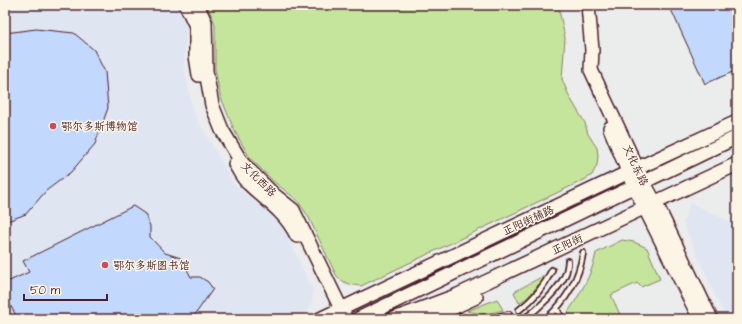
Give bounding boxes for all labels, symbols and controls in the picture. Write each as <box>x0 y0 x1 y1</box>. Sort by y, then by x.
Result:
place label: 鄂尔多斯博物馆 <box>61 119 138 134</box>
marker: 鄂尔多斯博物馆 <box>48 121 58 131</box>
street label: 文化东路 <box>619 142 652 188</box>
street label: 文化西路 <box>238 158 280 200</box>
street label: 正阳街辅路 <box>500 202 556 239</box>
street label: 正阳街 <box>549 230 586 258</box>
place label: 鄂尔多斯图书馆 <box>113 258 190 273</box>
marker: 鄂尔多斯图书馆 <box>100 260 110 270</box>
scale bar <box>24 276 107 302</box>
text: 50 m <box>30 282 61 299</box>

